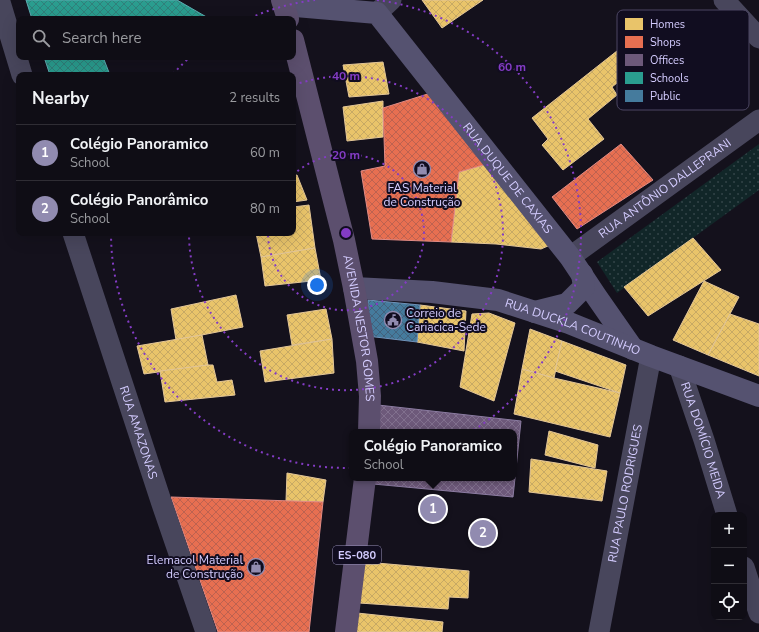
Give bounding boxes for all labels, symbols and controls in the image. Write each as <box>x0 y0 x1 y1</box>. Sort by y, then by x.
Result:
legend <box>617 10 749 110</box>
search box <box>16 16 296 60</box>
text: Homes <box>650 17 685 32</box>
icon: search <box>30 27 52 49</box>
text: Search here <box>62 28 142 48</box>
text: Shops <box>650 35 681 50</box>
text: Offices <box>650 53 684 68</box>
text: 60 m <box>498 59 526 75</box>
text: 40 m <box>332 68 360 84</box>
text: Schools <box>650 71 689 86</box>
text: Nearby <box>32 87 89 110</box>
text: 2 results <box>229 89 280 107</box>
text: Public <box>650 89 680 104</box>
street label: RUA DUQUE DE CAXIAS <box>459 120 556 237</box>
text: Colégio Panoramico <box>70 134 208 154</box>
street label: RUA ANTÔNIO DALLEPRANI <box>595 135 734 242</box>
text: 1 <box>41 144 49 162</box>
text: 60 m <box>250 144 280 162</box>
text: 20 m <box>332 147 360 163</box>
text: School <box>70 154 110 172</box>
shop icon: FAS Material de Construção <box>412 159 432 179</box>
place label: FAS Material de Construção <box>383 180 461 210</box>
text: Colégio Panorâmico <box>70 190 208 210</box>
text: 2 <box>41 200 49 218</box>
text: 80 m <box>250 200 280 218</box>
text: School <box>70 210 110 228</box>
centre of rings <box>339 226 353 240</box>
street label: AVENIDA NESTOR GOMES <box>339 253 378 402</box>
your location <box>307 275 327 295</box>
street label: RUA DUCKLA COUTINHO <box>503 295 643 359</box>
place label: Correio de Cariacica-Sede <box>406 305 486 335</box>
public building icon: Correio de Cariacica-Sede <box>383 310 403 330</box>
street label: RUA DOMÍCIO MEIDA <box>677 380 729 500</box>
street label: RUA AMAZONAS <box>116 384 161 481</box>
street label: RUA PAULO RODRIGUES <box>604 423 646 564</box>
popup <box>349 429 517 481</box>
text: Colégio Panoramico <box>364 436 502 456</box>
text: School <box>364 456 404 474</box>
pin: 1 <box>420 494 446 524</box>
map controls <box>711 512 747 620</box>
button: + <box>711 512 747 548</box>
pin: 2 <box>470 518 496 548</box>
road number: ES-080 <box>333 546 381 564</box>
button: − <box>711 548 747 584</box>
place label: Elemacol Material de Construção <box>147 552 243 582</box>
shop icon: Elemacol Material de Construção <box>246 557 266 577</box>
button: locate <box>711 584 747 620</box>

